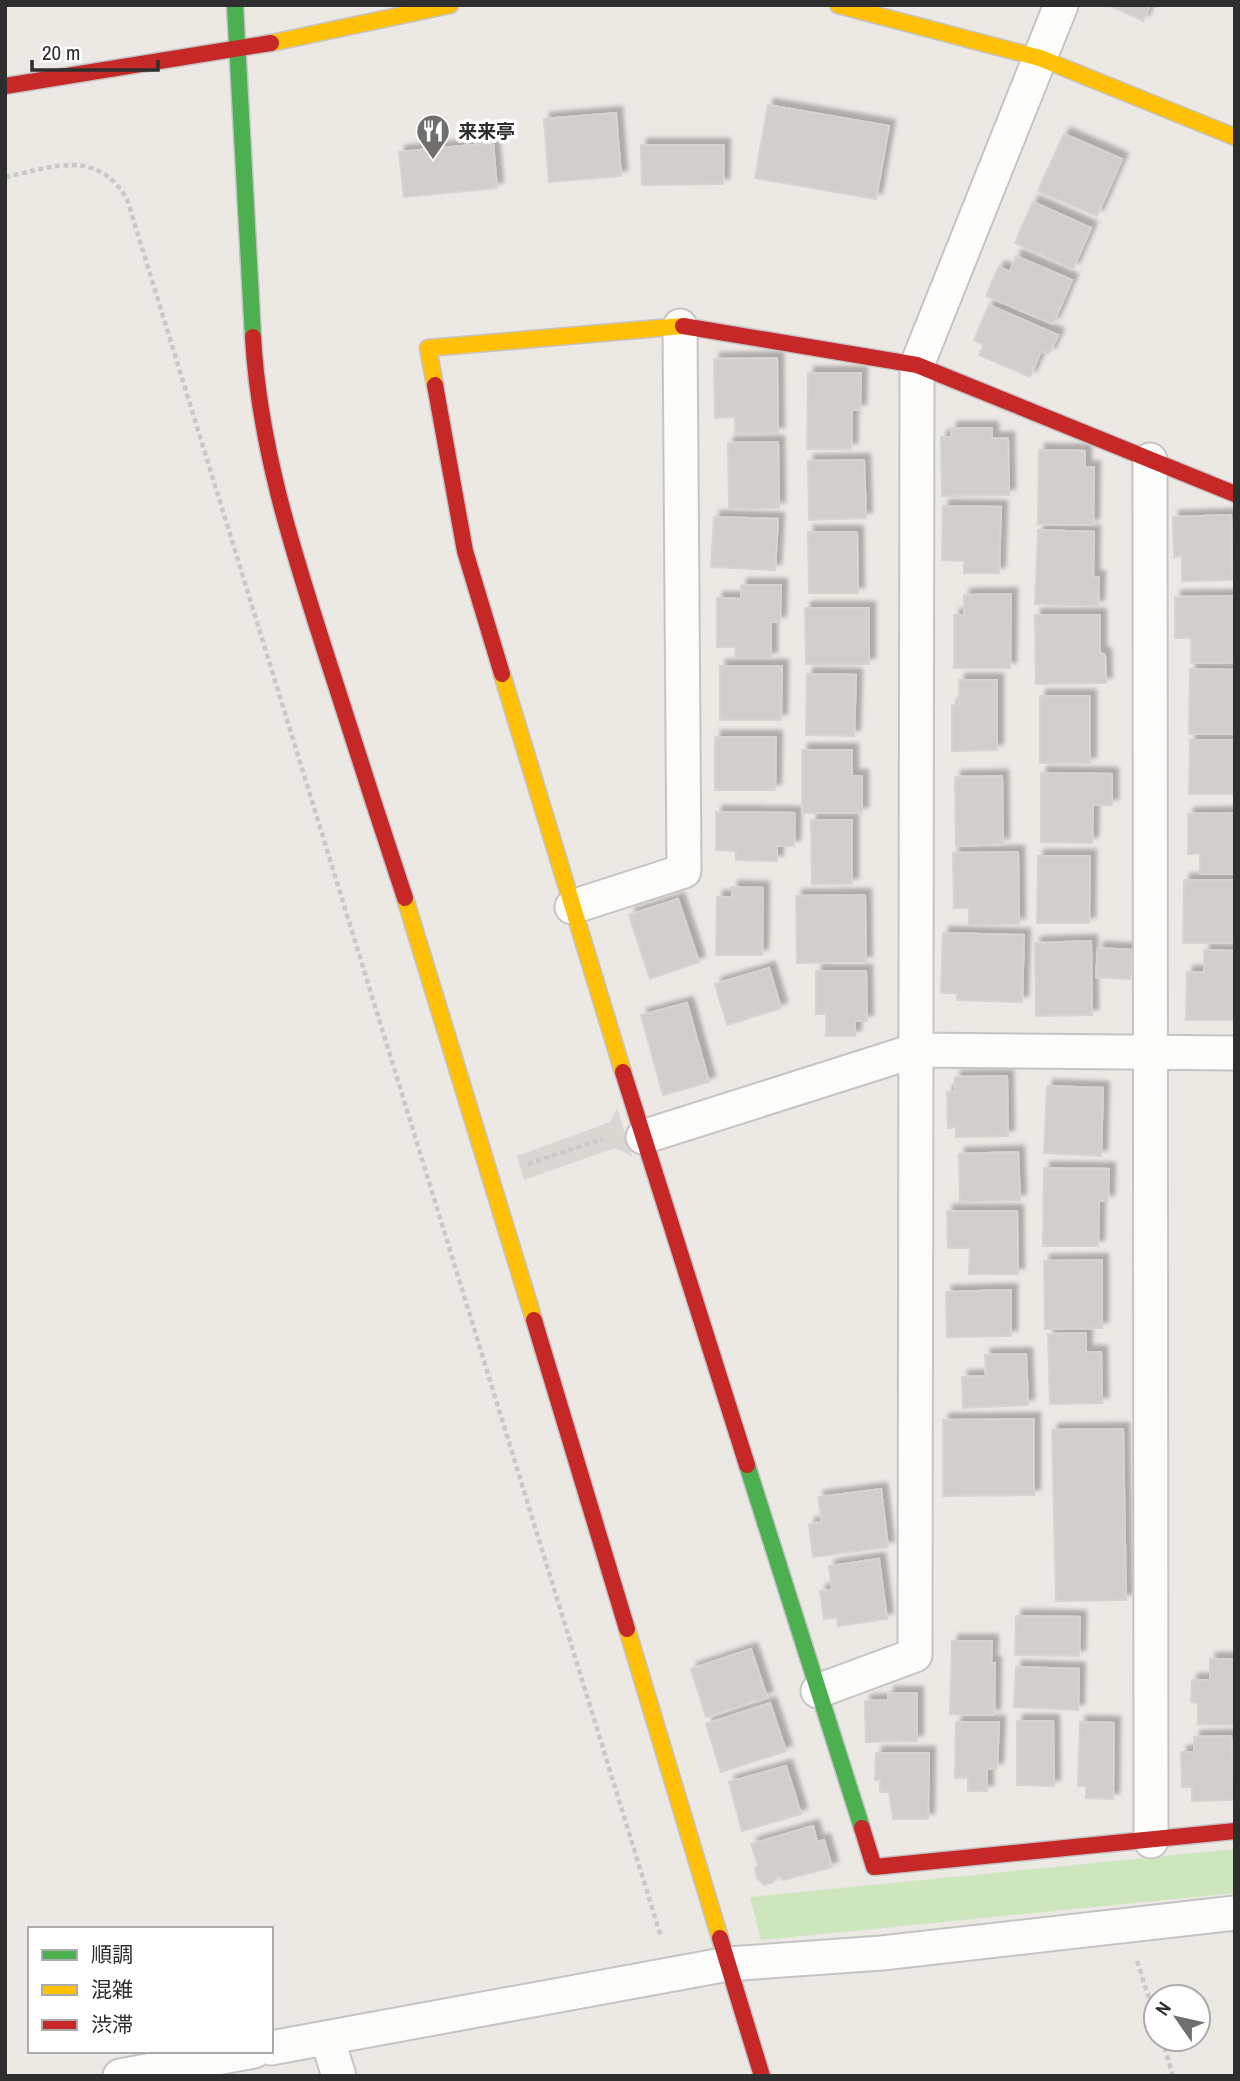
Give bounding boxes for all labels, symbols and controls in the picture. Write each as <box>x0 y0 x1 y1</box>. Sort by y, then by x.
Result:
scale bar <box>32 28 158 72</box>
text: 20 m <box>42 38 80 67</box>
restaurant icon: 来来亭 <box>414 112 452 161</box>
place label: 来来亭 <box>458 118 515 144</box>
legend <box>28 1927 273 2053</box>
text: 順調 <box>91 1940 133 1969</box>
text: 混雑 <box>91 1975 133 2004</box>
north arrow <box>1142 1983 1212 2053</box>
text: N <box>1149 1997 1177 2020</box>
text: 渋滞 <box>91 2010 133 2039</box>

